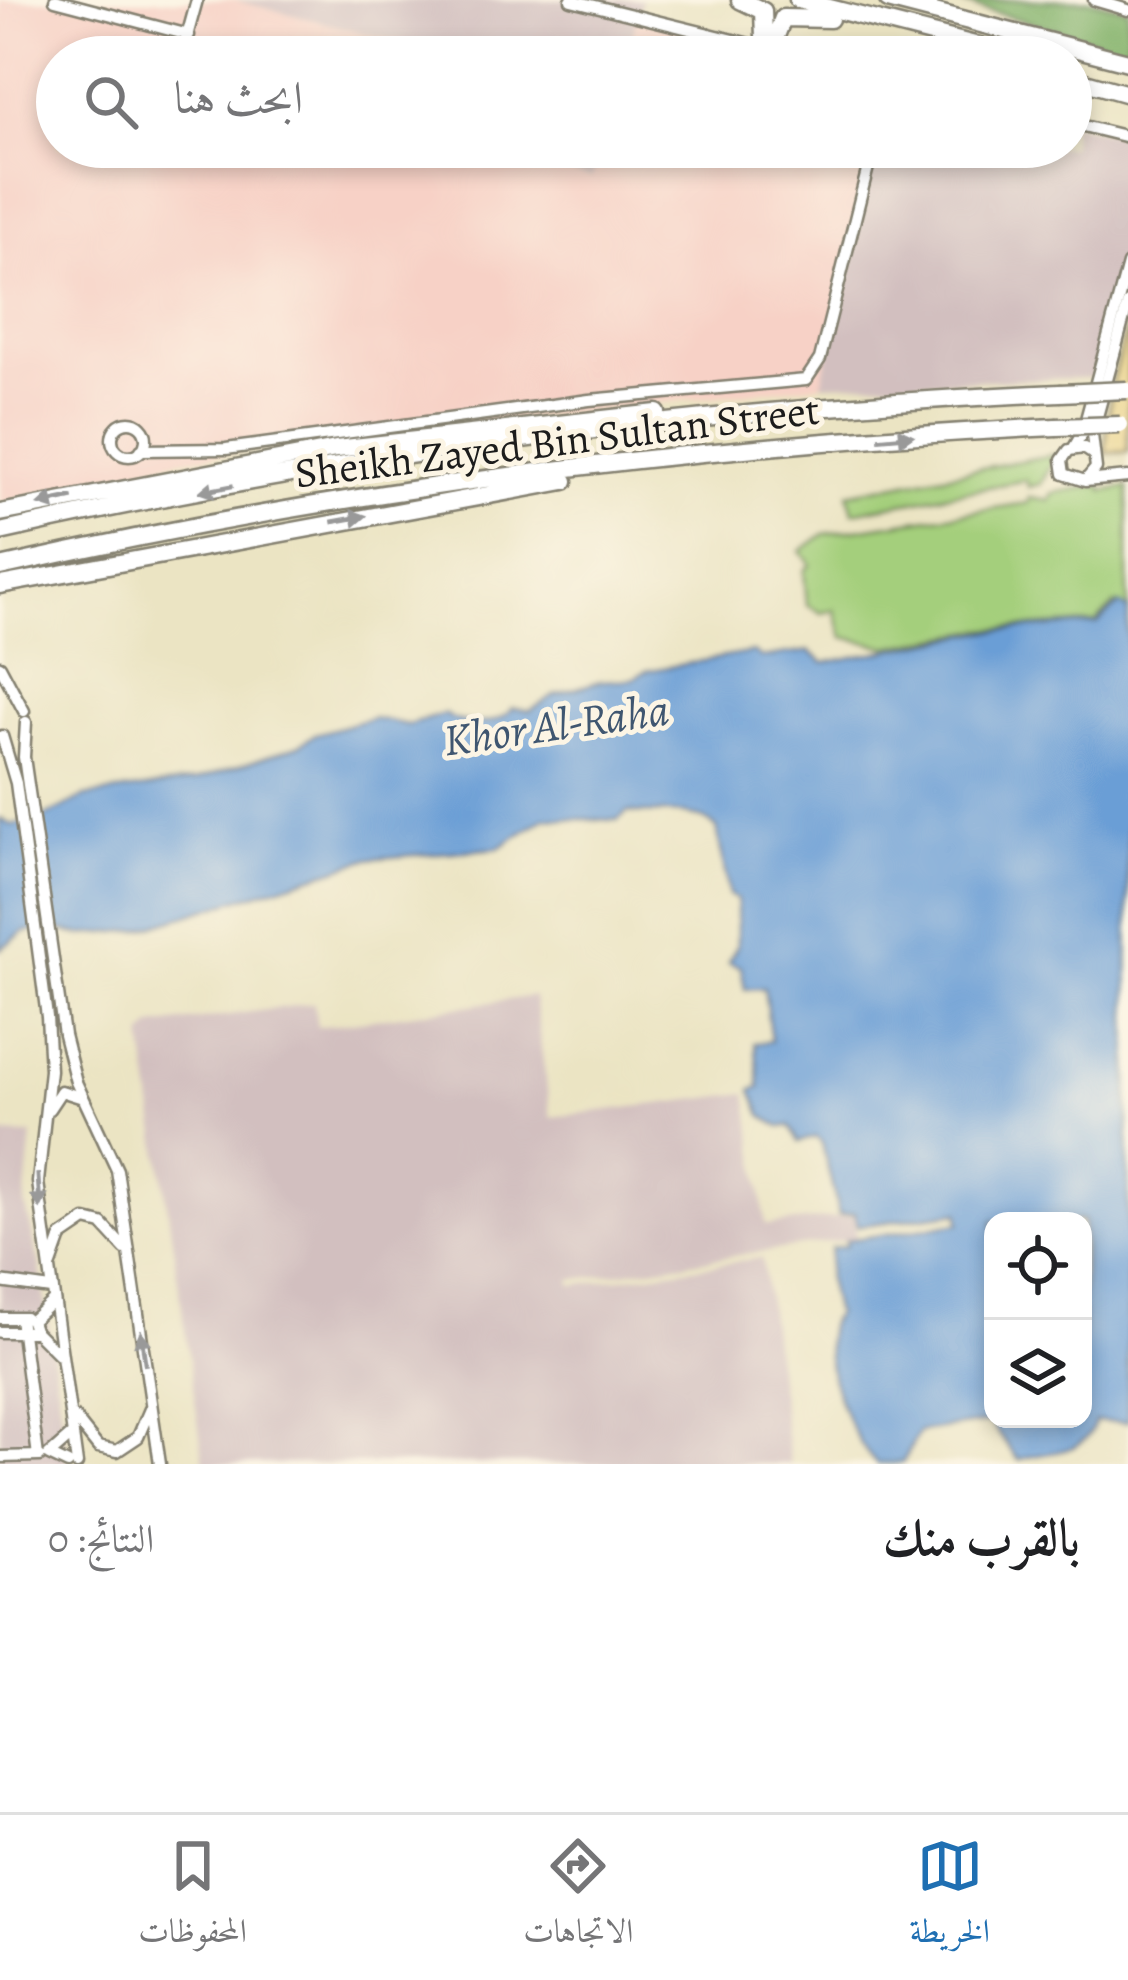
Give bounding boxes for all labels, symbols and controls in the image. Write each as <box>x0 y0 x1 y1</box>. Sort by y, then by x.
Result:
search box <box>36 36 1092 168</box>
text: ابحث هنا <box>174 67 303 129</box>
icon: search <box>78 69 144 135</box>
street label: Sheikh Zayed Bin Sultan Street <box>291 381 823 501</box>
one-way arrow <box>877 427 915 446</box>
one-way arrow <box>197 480 235 499</box>
one-way arrow <box>37 493 74 512</box>
one-way arrow <box>330 509 368 527</box>
water label: Khor Al-Raha <box>439 679 673 771</box>
one-way arrow <box>30 1173 49 1211</box>
map controls <box>984 1212 1092 1428</box>
button: locate <box>984 1212 1092 1320</box>
button: layers <box>984 1320 1092 1428</box>
one-way arrow <box>133 1329 151 1367</box>
text: بالقرب منك <box>883 1503 1080 1573</box>
text: النتائج: 0 <box>48 1512 154 1565</box>
tab: المحفوظات <box>138 1833 247 1963</box>
tab: الاتجاهات <box>523 1833 633 1963</box>
tab: الخريطة <box>910 1833 990 1963</box>

